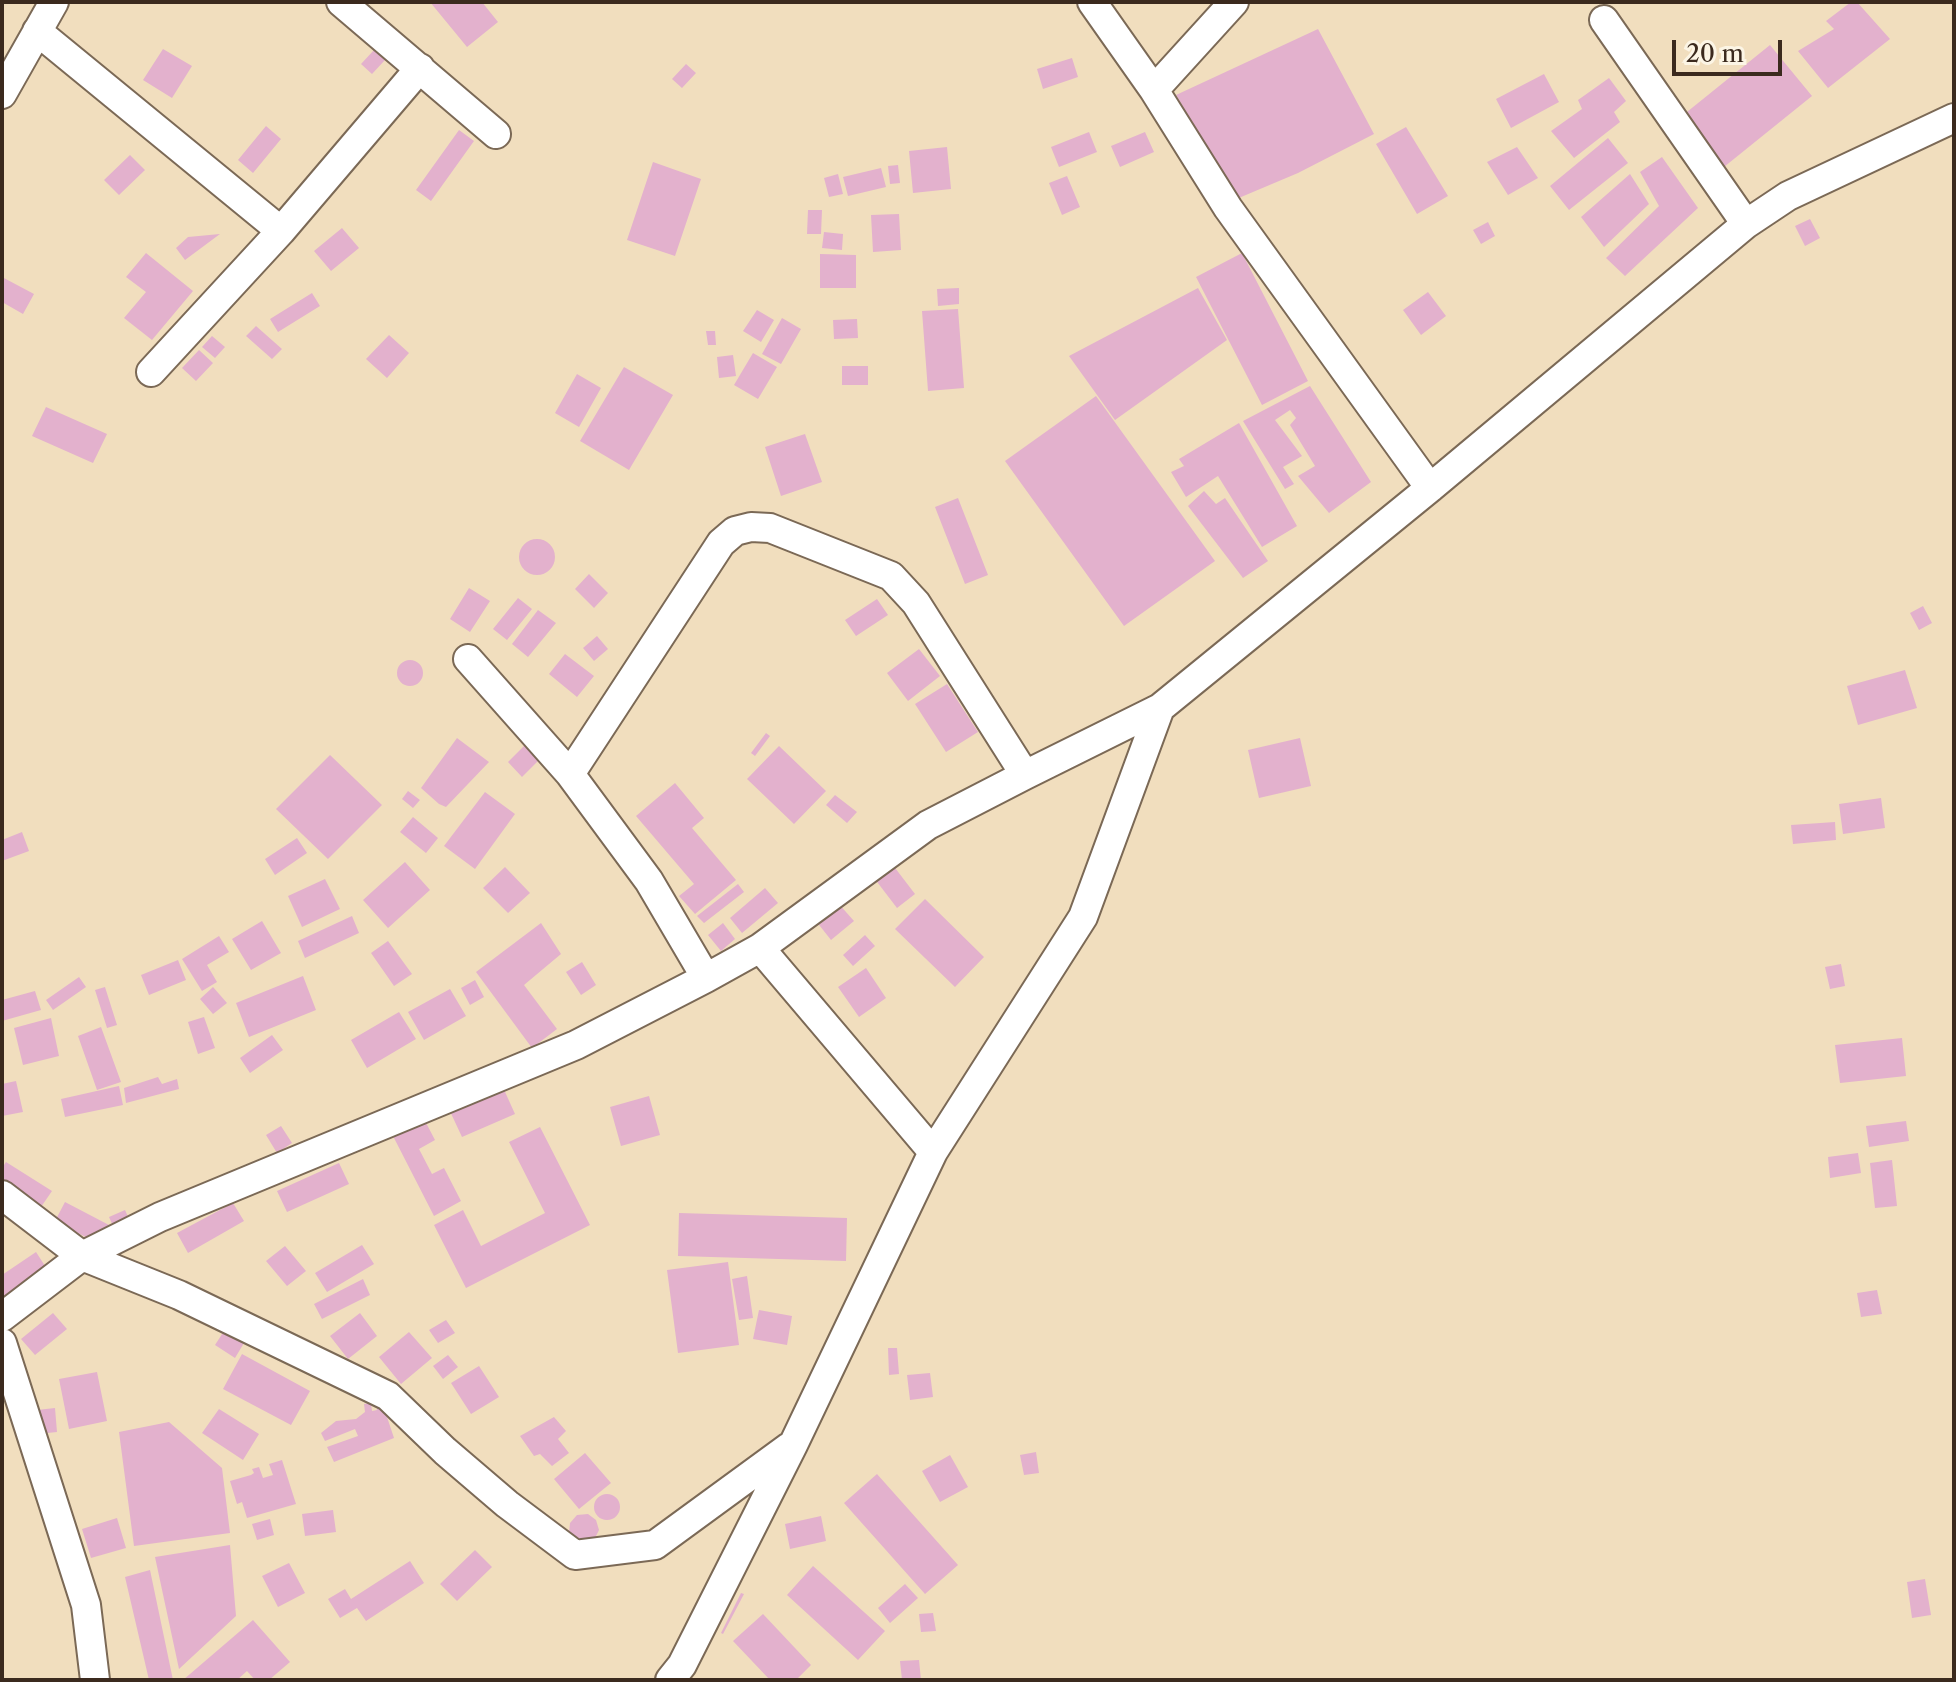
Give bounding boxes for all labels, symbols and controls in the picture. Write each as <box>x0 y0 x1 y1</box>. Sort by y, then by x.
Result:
scale bar <box>1676 24 1786 74</box>
text: 20 m <box>1686 39 1744 68</box>

